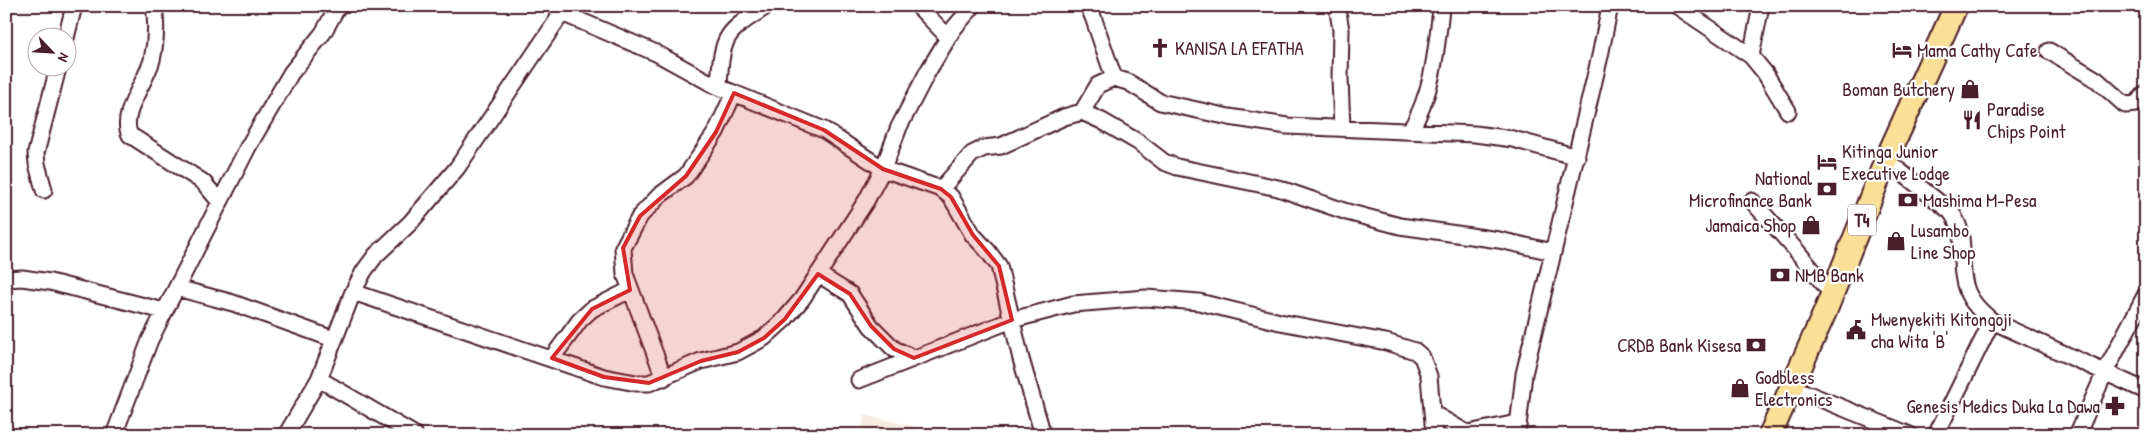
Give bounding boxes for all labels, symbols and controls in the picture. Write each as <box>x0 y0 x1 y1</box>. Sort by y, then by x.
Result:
north arrow <box>28 28 78 78</box>
place label: KANISA LA EFATHA <box>1175 35 1304 61</box>
church icon: KANISA LA EFATHA <box>1149 37 1171 59</box>
place label: Mama Cathy Cafe <box>1917 37 2038 63</box>
hotel icon: Mama Cathy Cafe <box>1891 39 1913 61</box>
text: N <box>54 50 74 66</box>
place label: Boman Butchery <box>1842 76 1955 102</box>
shop icon: Boman Butchery <box>1959 78 1981 100</box>
place label: Paradise Chips Point <box>1987 96 2066 144</box>
restaurant icon: Paradise Chips Point <box>1961 109 1983 131</box>
place label: Kitinga Junior Executive Lodge <box>1842 138 1950 186</box>
hotel icon: Kitinga Junior Executive Lodge <box>1816 151 1838 173</box>
place label: National Microfinance Bank <box>1689 165 1813 213</box>
bank icon: National Microfinance Bank <box>1816 178 1838 200</box>
place label: Mashima M-Pesa <box>1923 187 2037 213</box>
bank icon: Mashima M-Pesa <box>1897 189 1919 211</box>
road number: T4 <box>1848 204 1876 236</box>
place label: Jamaica Shop <box>1705 212 1796 238</box>
shop icon: Jamaica Shop <box>1800 214 1822 236</box>
place label: Lusambo Line Shop <box>1911 217 1975 265</box>
shop icon: Lusambo Line Shop <box>1885 230 1907 252</box>
place label: NMB Bank <box>1795 262 1864 288</box>
bank icon: NMB Bank <box>1769 264 1791 286</box>
place label: Mwenyekiti Kitongoji cha Wita 'B' <box>1871 306 2012 354</box>
public building icon: Mwenyekiti Kitongoji cha Wita 'B' <box>1845 319 1867 341</box>
place label: CRDB Bank Kisesa <box>1617 332 1742 358</box>
bank icon: CRDB Bank Kisesa <box>1745 334 1767 356</box>
place label: Godbless Electronics <box>1755 364 1832 412</box>
shop icon: Godbless Electronics <box>1729 377 1751 399</box>
place label: Genesis Medics Duka La Dawa <box>1906 393 2101 419</box>
pharmacy icon: Genesis Medics Duka La Dawa <box>2104 395 2126 417</box>

